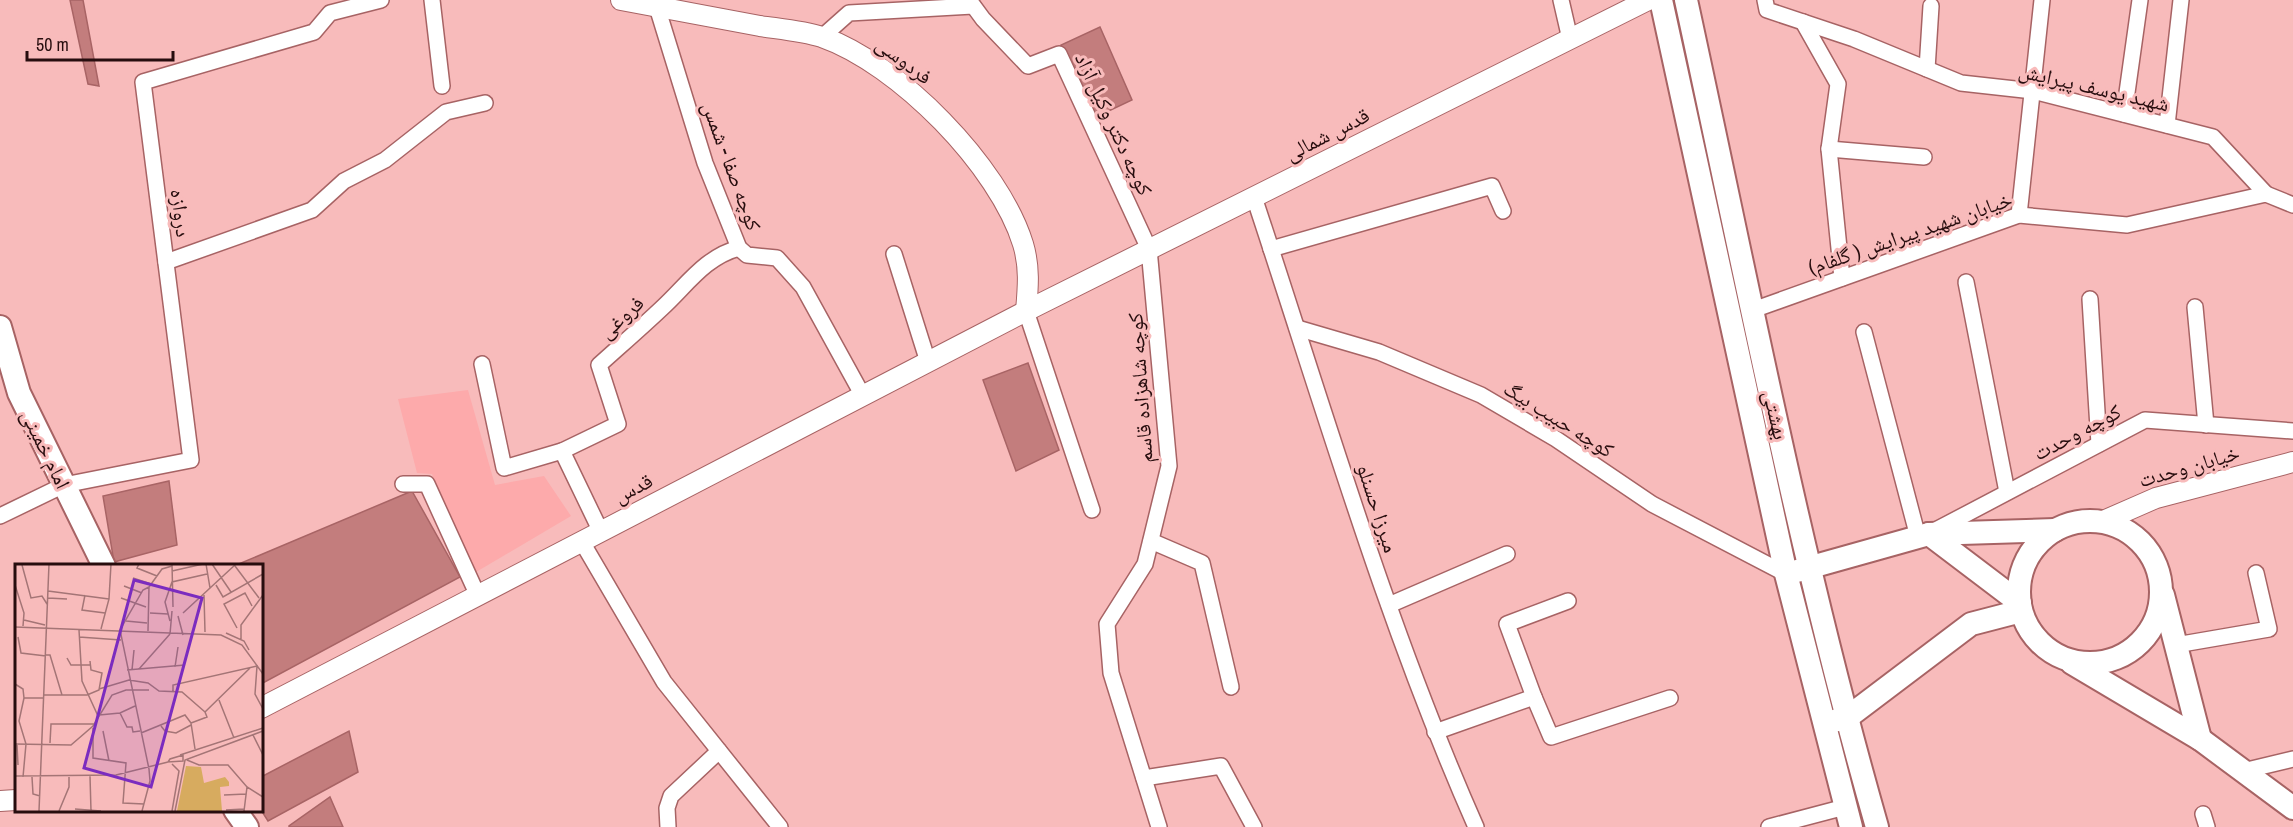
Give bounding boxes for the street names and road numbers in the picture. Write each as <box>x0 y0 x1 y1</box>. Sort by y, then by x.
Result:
street label: فردوسی <box>870 29 938 91</box>
street label: کوچه دکتر وکیل آزاد <box>1068 48 1160 200</box>
street label: شهید یوسف پیرایش <box>2016 56 2172 118</box>
street label: کوچه صفا - شمس <box>695 97 769 235</box>
street label: قدس شمالی <box>1280 100 1374 168</box>
street label: خیابان شهید پیرایش ( گلفام) <box>1804 184 2016 282</box>
street label: دروازه <box>164 187 198 239</box>
street label: فروغی <box>592 289 650 345</box>
street label: کوچه شاهزاده قاسم <box>1120 312 1160 464</box>
street label: کوچه حبیب بیگ <box>1498 374 1620 465</box>
street label: بهشتی <box>1756 388 1796 442</box>
street label: کوچه وحدت <box>2028 397 2126 467</box>
street label: امام خمینی <box>14 404 78 494</box>
street label: خیابان وحدت <box>2135 438 2243 494</box>
street label: میرزا حسنلو <box>1350 460 1406 556</box>
street label: قدس <box>609 466 657 510</box>

